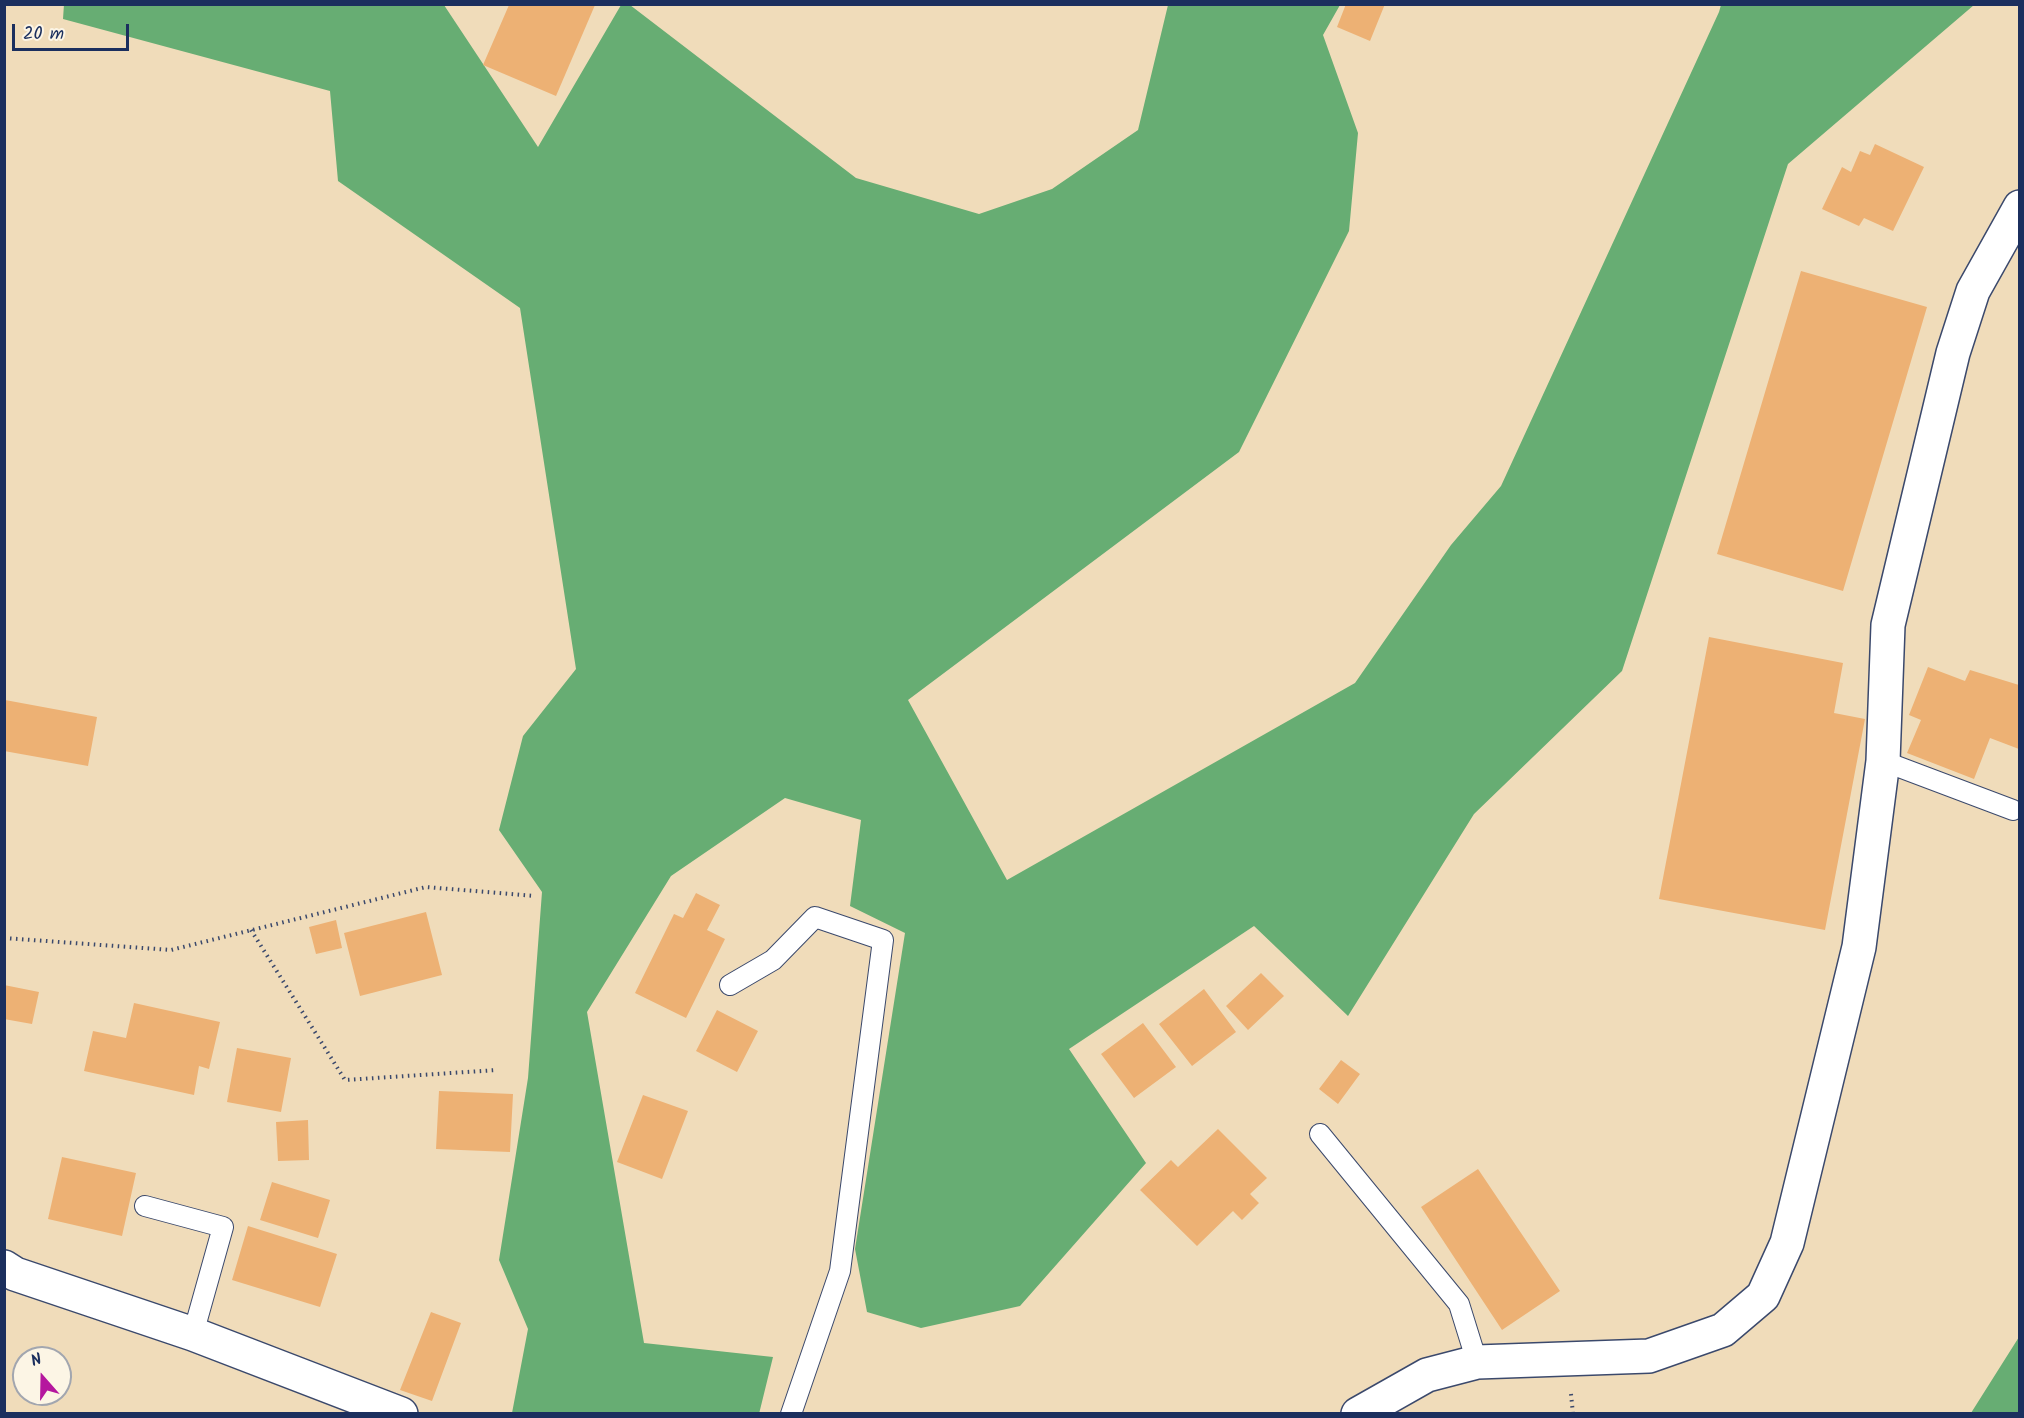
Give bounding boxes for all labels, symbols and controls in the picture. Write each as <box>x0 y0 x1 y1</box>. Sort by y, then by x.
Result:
scale bar <box>15 12 132 50</box>
text: 20 m <box>23 20 64 49</box>
north arrow <box>12 1346 72 1406</box>
text: N <box>27 1347 45 1374</box>

